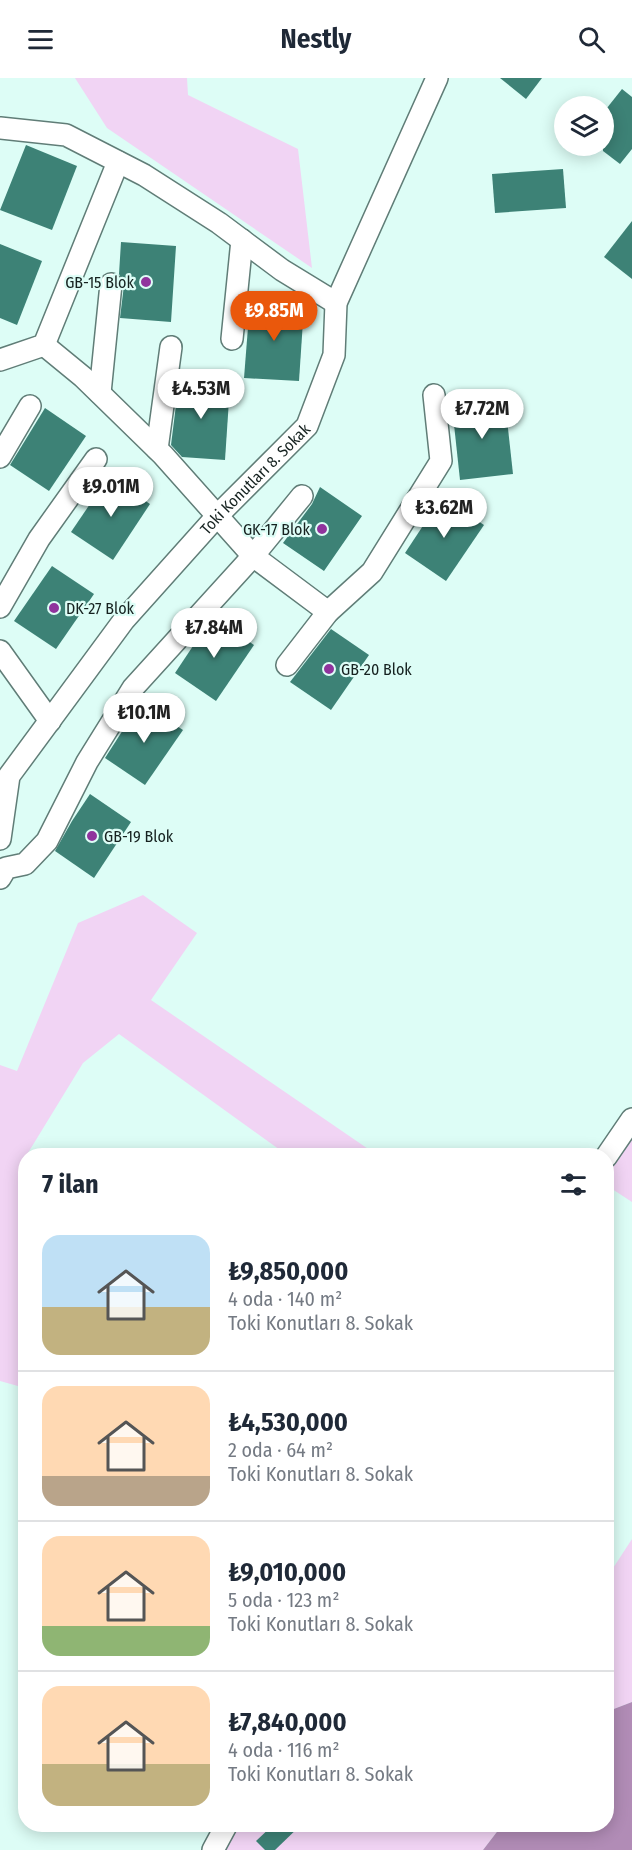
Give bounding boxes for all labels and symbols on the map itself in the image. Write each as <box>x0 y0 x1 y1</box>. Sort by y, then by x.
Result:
place label: GB-15 Blok <box>65 273 135 292</box>
marker: GB-15 Blok <box>139 275 153 289</box>
pin: ₺9.85M <box>225 291 323 342</box>
pin: ₺4.53M <box>152 369 250 420</box>
pin: ₺7.72M <box>433 389 531 440</box>
street label: Toki Konutları 8. Sokak <box>196 419 314 538</box>
pin: ₺9.01M <box>62 467 160 518</box>
pin: ₺3.62M <box>395 488 493 539</box>
place label: GK-17 Blok <box>243 520 311 539</box>
marker: GK-17 Blok <box>315 522 329 536</box>
place label: DK-27 Blok <box>66 599 135 618</box>
marker: DK-27 Blok <box>47 601 61 615</box>
pin: ₺7.84M <box>165 608 263 659</box>
place label: GB-20 Blok <box>341 660 412 679</box>
marker: GB-20 Blok <box>322 662 336 676</box>
pin: ₺10.1M <box>95 693 193 744</box>
place label: GB-19 Blok <box>104 827 174 846</box>
marker: GB-19 Blok <box>85 829 99 843</box>

